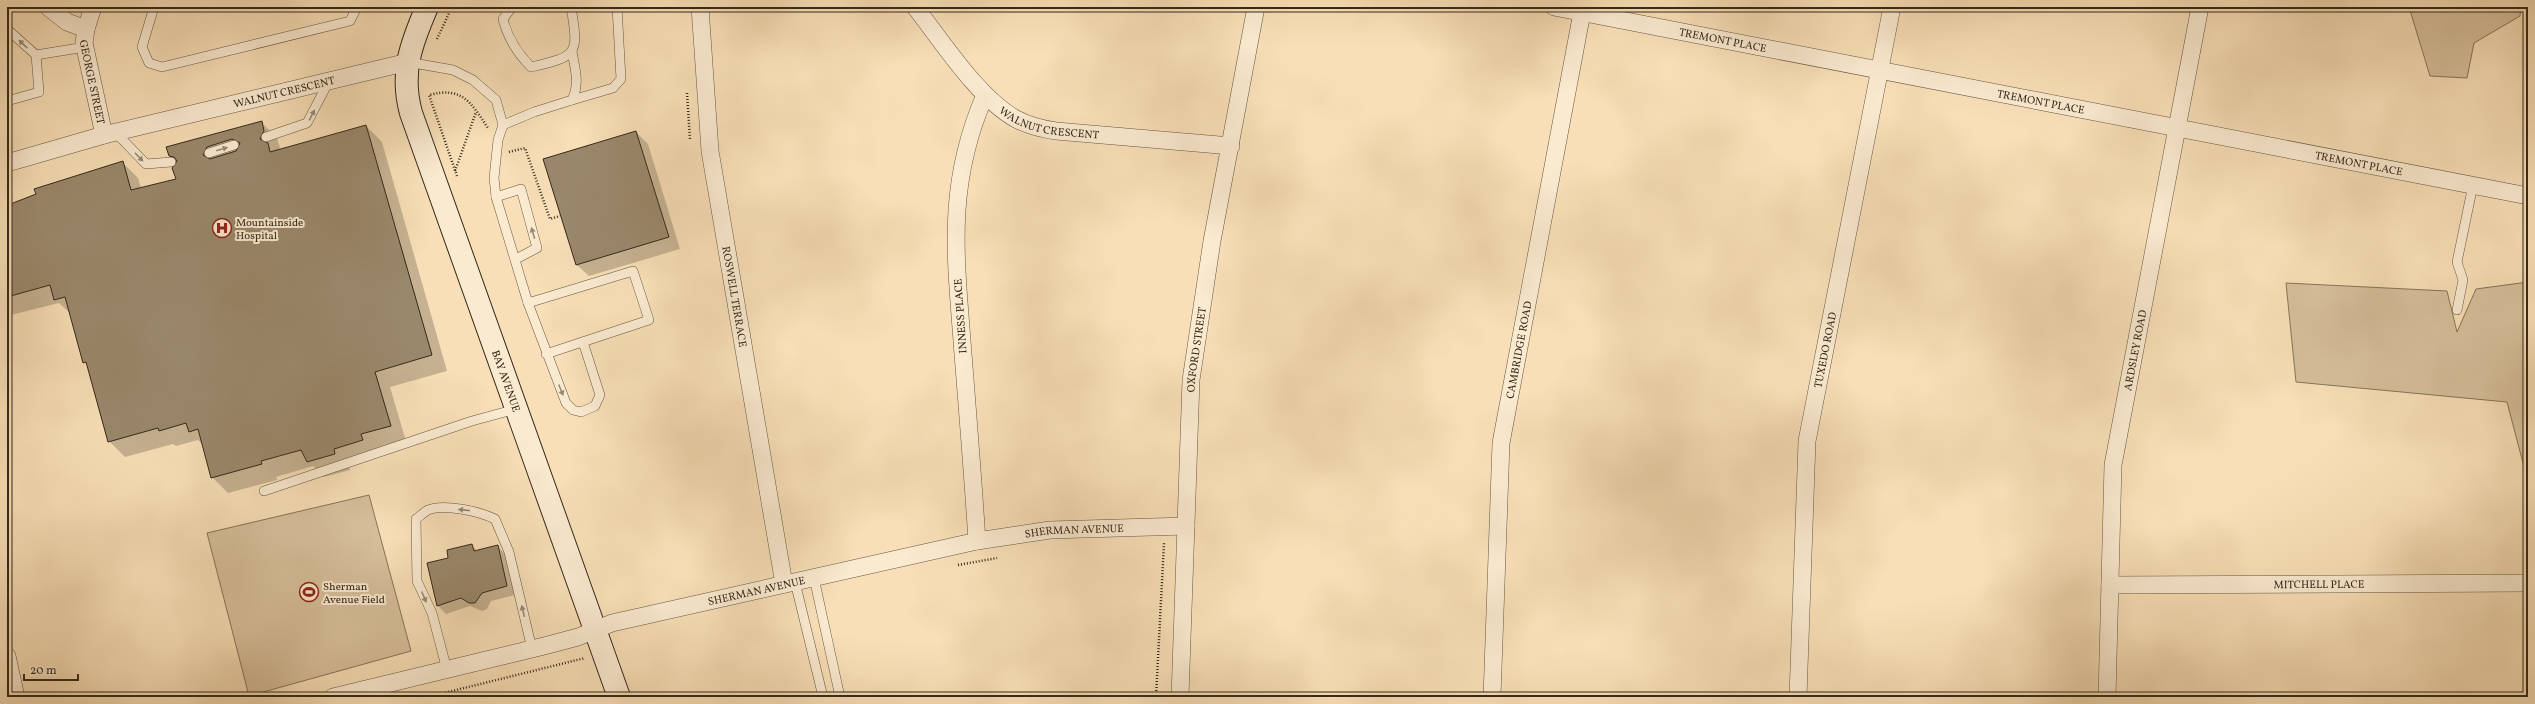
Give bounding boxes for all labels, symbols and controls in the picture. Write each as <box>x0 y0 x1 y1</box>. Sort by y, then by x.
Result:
street label: TREMONT PLACE <box>1677 25 1768 57</box>
one-way arrow <box>18 39 28 49</box>
street label: GEORGE STREET <box>75 39 108 126</box>
street label: WALNUT CRESCENT <box>232 74 337 113</box>
street label: TREMONT PLACE <box>1996 87 2086 119</box>
street label: WALNUT CRESCENT <box>995 104 1100 144</box>
one-way arrow <box>308 109 315 121</box>
one-way arrow <box>216 146 228 152</box>
street label: TREMONT PLACE <box>2314 149 2404 181</box>
one-way arrow <box>135 152 144 162</box>
place label: Mountainside Hospital <box>236 216 303 244</box>
hospital icon: Mountainside Hospital <box>211 217 233 239</box>
one-way arrow <box>530 227 536 239</box>
street label: ROSWELL TERRACE <box>717 245 749 349</box>
street label: INNESS PLACE <box>951 278 972 354</box>
street label: CAMBRIDGE ROAD <box>1503 300 1537 400</box>
street label: OXFORD STREET <box>1185 305 1211 393</box>
street label: ARDSLEY ROAD <box>2121 309 2151 392</box>
street label: TUXEDO ROAD <box>1812 311 1841 390</box>
street label: BAY AVENUE <box>487 348 523 415</box>
one-way arrow <box>558 385 564 396</box>
one-way arrow <box>458 507 470 513</box>
street label: SHERMAN AVENUE <box>1024 522 1124 543</box>
street label: SHERMAN AVENUE <box>707 574 807 610</box>
street label: MITCHELL PLACE <box>2274 578 2365 593</box>
place label: Sherman Avenue Field <box>323 580 385 608</box>
sports icon: Sherman Avenue Field <box>298 581 320 603</box>
one-way arrow <box>422 591 428 603</box>
one-way arrow <box>519 605 525 617</box>
scale bar <box>24 656 78 682</box>
text: 20 m <box>30 663 57 679</box>

